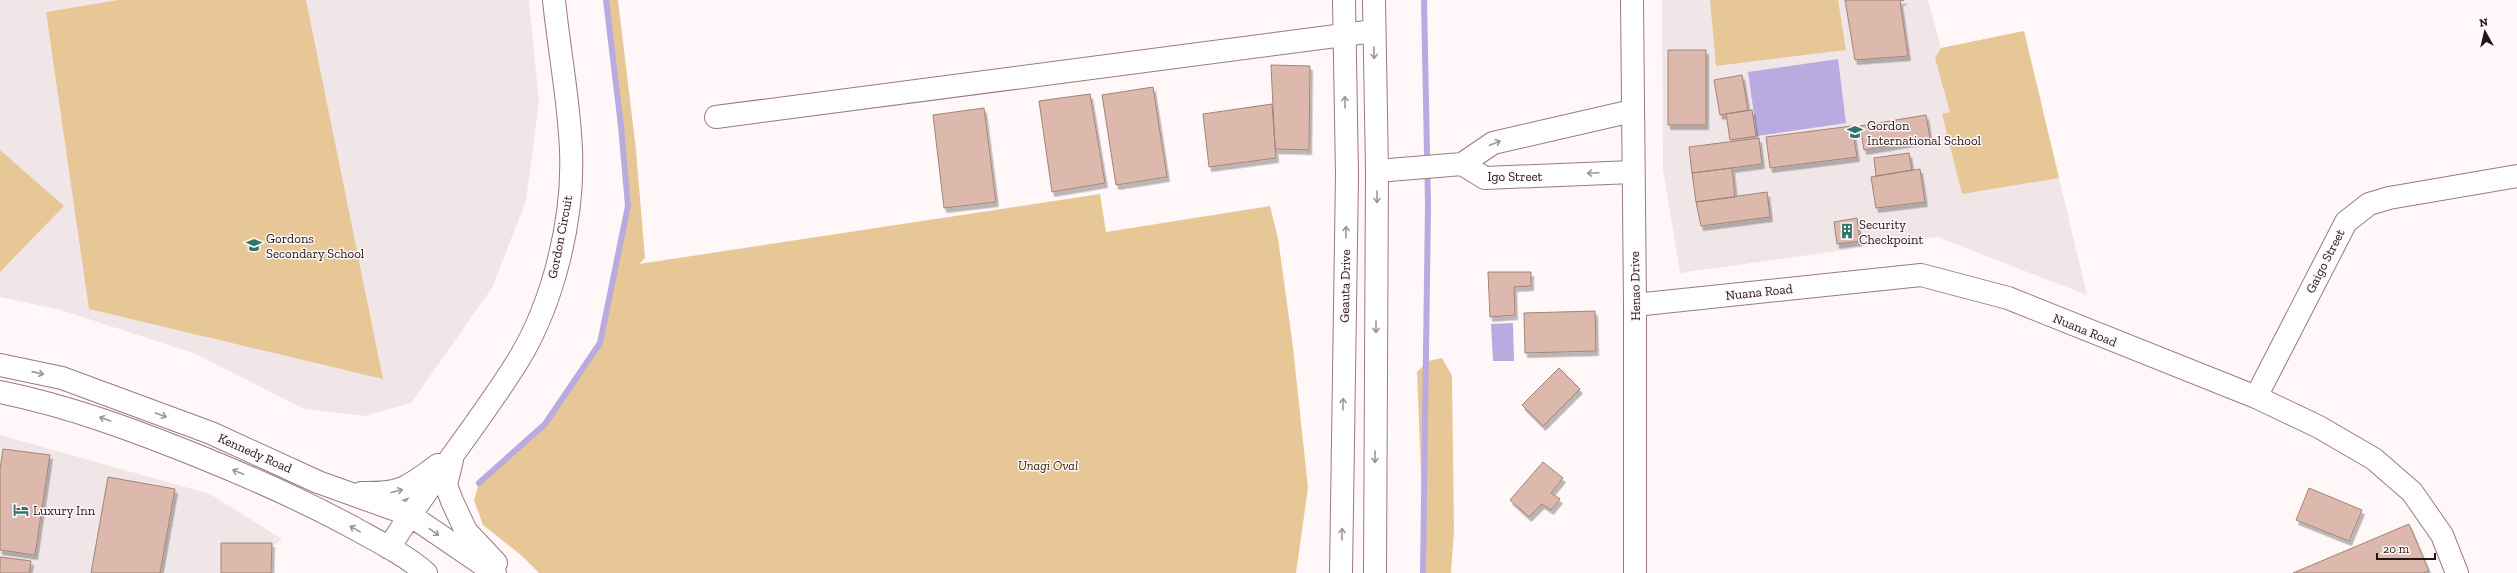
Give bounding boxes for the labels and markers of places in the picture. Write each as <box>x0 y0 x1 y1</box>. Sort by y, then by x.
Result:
place label: Gordon International School <box>1867 118 1982 148</box>
school or university icon: Gordon International School <box>1846 123 1864 141</box>
place label: Security Checkpoint <box>1859 217 1923 247</box>
building icon: Security Checkpoint <box>1838 222 1856 240</box>
place label: Gordons Secondary School <box>266 231 365 261</box>
school or university icon: Gordons Secondary School <box>245 236 263 254</box>
hotel icon: Luxury Inn <box>12 501 30 519</box>
place label: Luxury Inn <box>33 503 96 518</box>

